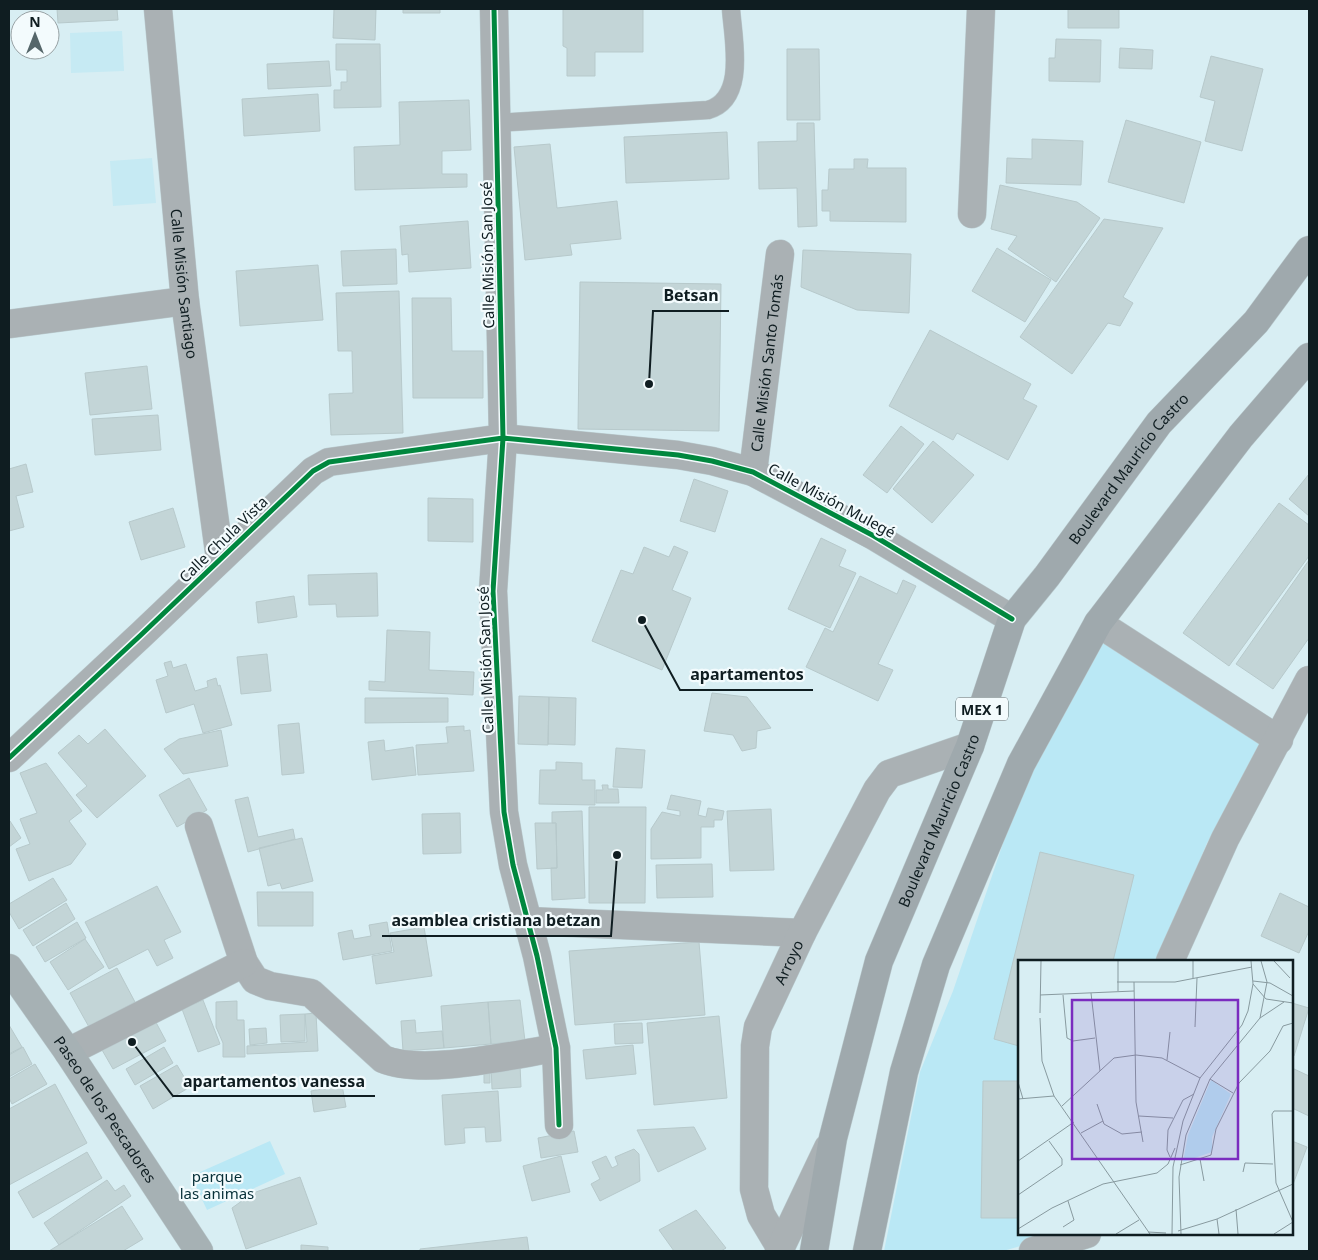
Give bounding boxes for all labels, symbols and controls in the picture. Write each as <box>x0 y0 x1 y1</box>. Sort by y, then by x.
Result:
north arrow <box>10 10 60 60</box>
text: N <box>29 12 41 31</box>
street label: Calle Misión San José <box>476 181 498 329</box>
street label: Calle Misión Santiago <box>167 208 203 360</box>
street label: Calle Misión Santo Tomás <box>746 273 787 453</box>
callout: Betsan <box>653 280 729 311</box>
text: Betsan <box>663 284 719 306</box>
street label: Boulevard Mauricio Castro <box>1064 388 1193 548</box>
street label: Calle Misión Mulegé <box>765 458 899 542</box>
street label: Calle Chula Vista <box>174 491 272 587</box>
street label: Calle Misión San José <box>472 586 498 734</box>
callout: apartamentos <box>680 659 813 690</box>
text: apartamentos <box>690 663 804 685</box>
road number: MEX 1 <box>956 698 1008 721</box>
street label: Boulevard Mauricio Castro <box>893 731 983 910</box>
callout: asamblea cristiana betzan <box>382 905 611 936</box>
text: asamblea cristiana betzan <box>391 909 601 931</box>
street label: Arroyo <box>769 937 807 988</box>
inset map <box>1018 960 1293 1235</box>
street label: Paseo de los Pescadores <box>50 1032 161 1186</box>
callout: apartamentos vanessa <box>173 1065 375 1096</box>
text: apartamentos vanessa <box>183 1070 365 1092</box>
park label: parque las animas <box>180 1166 254 1203</box>

